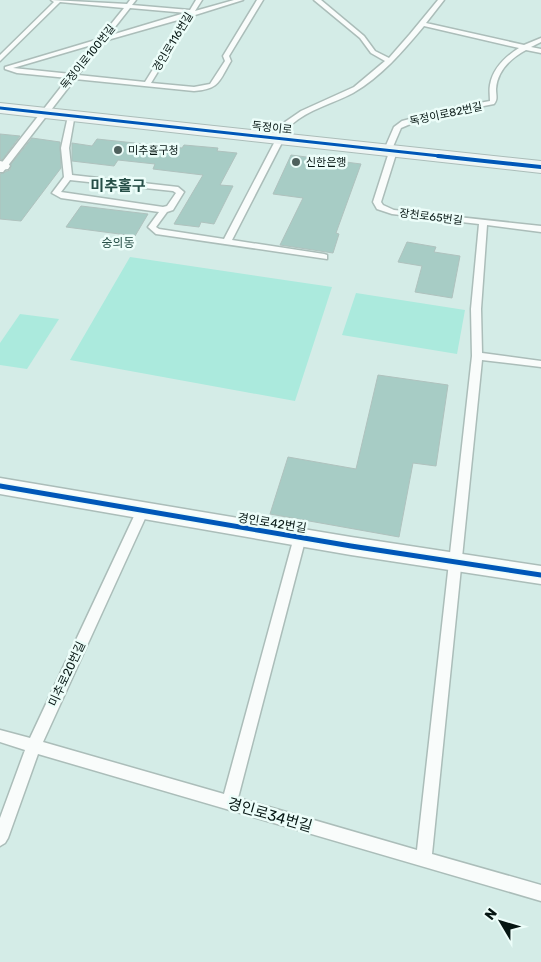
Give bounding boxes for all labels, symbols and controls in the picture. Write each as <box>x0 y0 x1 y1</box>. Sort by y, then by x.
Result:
street label: 경인로116번길 <box>150 10 196 74</box>
street label: 독정이로100번길 <box>58 22 118 92</box>
street label: 독정이로82번길 <box>408 100 484 128</box>
street label: 독정이로 <box>251 119 293 137</box>
marker: 미추홀구청 <box>112 144 124 156</box>
place label: 미추홀구청 <box>128 144 179 157</box>
marker: 신한은행 <box>290 156 302 168</box>
place label: 신한은행 <box>306 156 346 169</box>
district label: 미추홀구 <box>90 177 146 195</box>
street label: 장천로65번길 <box>399 207 463 227</box>
district label: 숭의동 <box>101 236 135 250</box>
street label: 경인로42번길 <box>236 511 308 535</box>
street label: 미추로20번길 <box>46 639 88 709</box>
street label: 경인로34번길 <box>226 794 314 836</box>
north arrow <box>476 897 526 947</box>
text: N <box>481 905 501 924</box>

